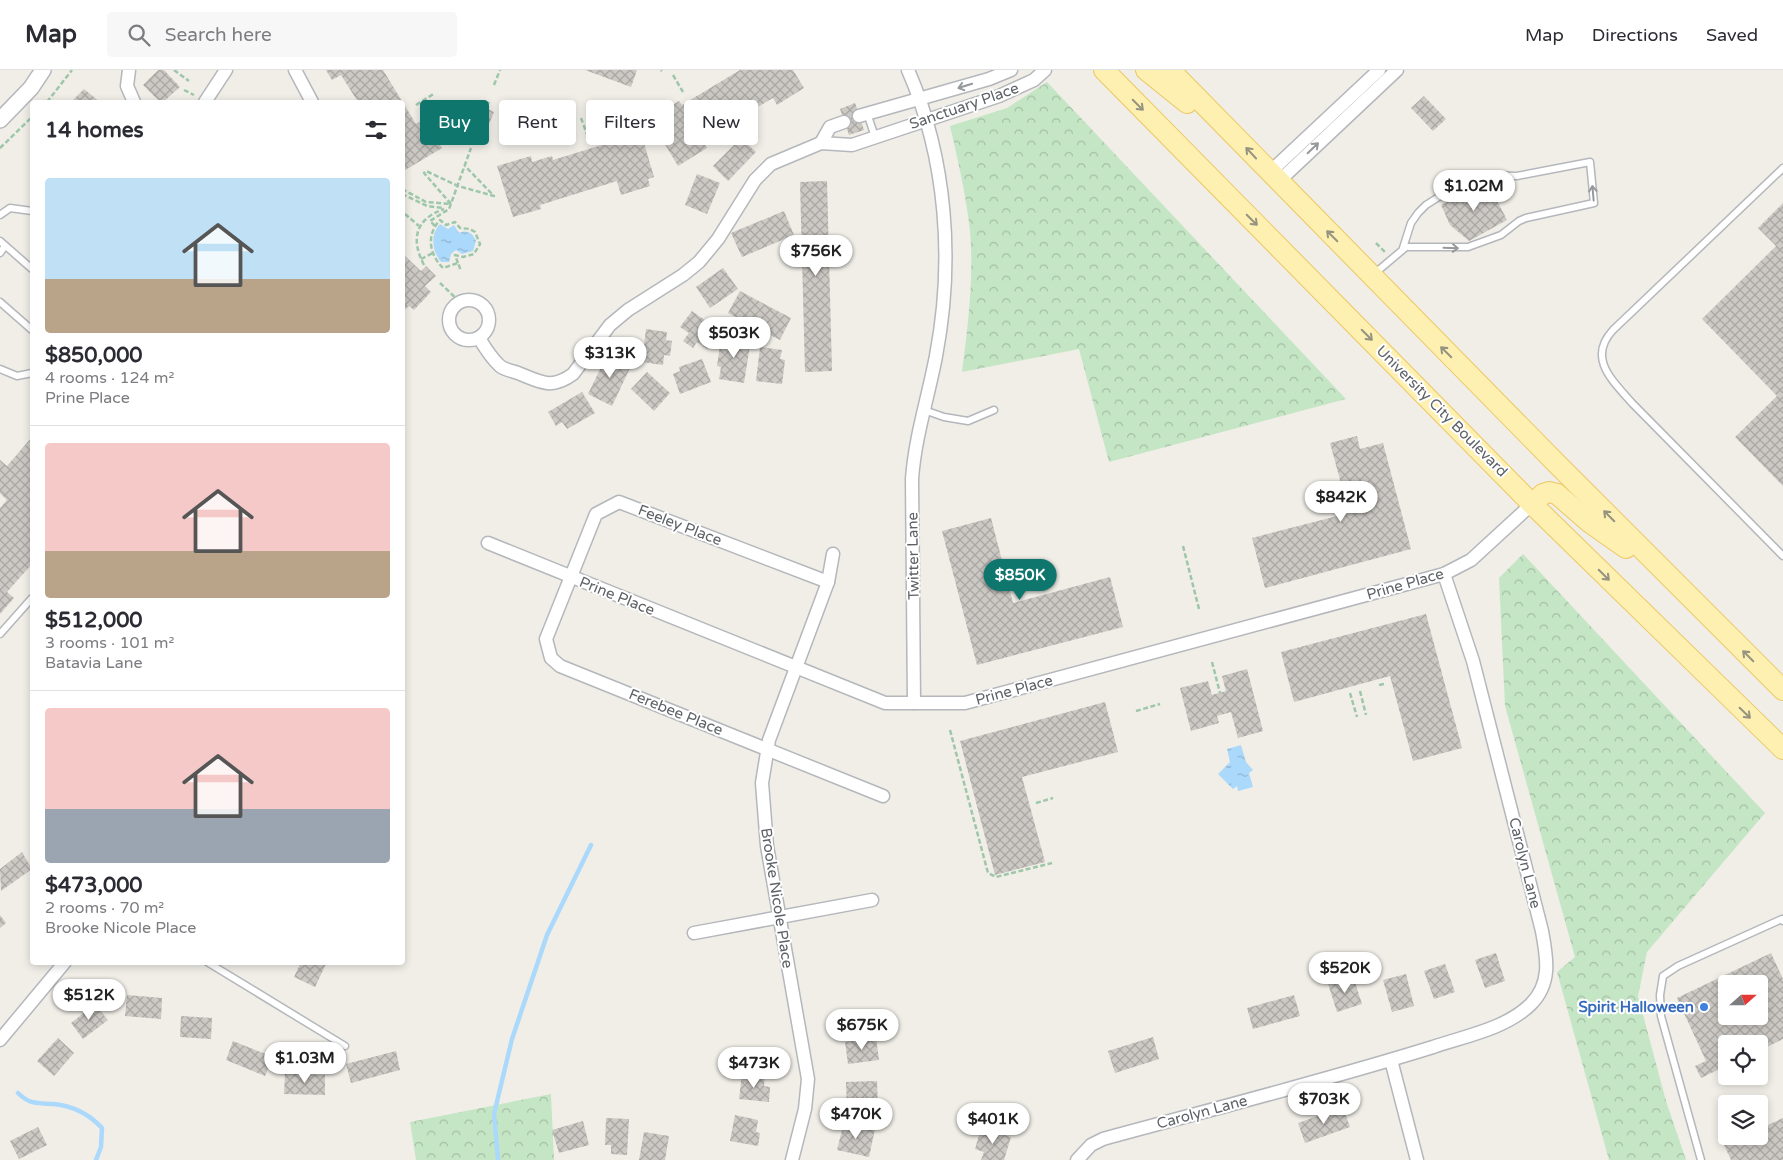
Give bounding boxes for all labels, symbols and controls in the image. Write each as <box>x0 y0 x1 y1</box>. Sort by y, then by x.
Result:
search box <box>107 12 457 57</box>
text: Map <box>25 20 77 49</box>
icon: search <box>125 21 153 49</box>
text: Search here <box>165 24 272 46</box>
text: Map <box>1525 24 1564 46</box>
text: Directions <box>1592 24 1678 46</box>
text: Saved <box>1706 24 1758 46</box>
street label: Sanctuary Place <box>907 79 1021 133</box>
one-way arrow <box>957 82 973 92</box>
one-way arrow <box>1132 98 1144 111</box>
chip: Buy <box>420 100 489 145</box>
chip: Rent <box>499 100 576 145</box>
chip: Filters <box>586 100 674 145</box>
chip: New <box>684 100 758 145</box>
icon: filters <box>362 116 390 144</box>
text: 14 homes <box>45 118 144 143</box>
one-way arrow <box>1307 142 1320 154</box>
one-way arrow <box>1245 147 1257 159</box>
pin: $1.02M <box>1433 170 1515 212</box>
text: $1.02M <box>1444 176 1504 196</box>
one-way arrow <box>1588 185 1598 201</box>
icon: home <box>173 210 263 300</box>
one-way arrow <box>1246 214 1259 226</box>
one-way arrow <box>1326 230 1338 242</box>
pin: $756K <box>781 234 851 277</box>
text: $756K <box>791 241 841 261</box>
one-way arrow <box>1442 243 1459 253</box>
pin: $503K <box>699 316 769 359</box>
text: $503K <box>709 323 759 343</box>
one-way arrow <box>1361 329 1373 342</box>
pin: $313K <box>575 336 645 379</box>
street label: University City Boulevard <box>1373 342 1511 480</box>
text: $850,000 <box>45 343 143 368</box>
text: $313K <box>585 343 635 363</box>
one-way arrow <box>1440 346 1452 358</box>
text: 4 rooms · 124 m² <box>45 368 174 388</box>
text: Prine Place <box>45 388 130 408</box>
icon: home <box>173 476 263 566</box>
pin: $842K <box>1306 480 1376 523</box>
text: $842K <box>1316 487 1366 507</box>
street label: Feeley Place <box>636 501 724 549</box>
one-way arrow <box>1602 510 1615 522</box>
street label: Twitter Lane <box>903 512 923 600</box>
pin: $850K <box>985 558 1055 601</box>
street label: Prine Place <box>1364 564 1446 604</box>
text: $850K <box>995 565 1045 585</box>
one-way arrow <box>1598 569 1611 581</box>
street label: Prine Place <box>577 573 657 619</box>
text: $512,000 <box>45 608 143 633</box>
text: 3 rooms · 101 m² <box>45 633 174 653</box>
one-way arrow <box>1742 650 1755 662</box>
text: Batavia Lane <box>45 653 142 673</box>
street label: Prine Place <box>973 671 1055 709</box>
street label: Ferebee Place <box>626 685 726 739</box>
one-way arrow <box>1739 707 1751 719</box>
icon: home <box>173 741 263 831</box>
street label: Carolyn Lane <box>1505 816 1545 910</box>
street label: Brooke Nicole Place <box>757 827 797 969</box>
text: $473,000 <box>45 873 143 898</box>
text: 2 rooms · 70 m² <box>45 898 164 918</box>
text: Brooke Nicole Place <box>45 918 196 938</box>
pin: $520K <box>1310 952 1380 994</box>
text: $520K <box>1320 958 1370 978</box>
north arrow <box>1718 975 1768 1025</box>
map controls <box>1718 975 1768 1145</box>
pin: $512K <box>54 978 124 1021</box>
text: $512K <box>64 985 114 1005</box>
place label: Spirit Halloween <box>1578 998 1694 1017</box>
marker: Spirit Halloween <box>1698 1001 1710 1013</box>
pin: $675K <box>827 1008 897 1051</box>
text: $675K <box>837 1015 887 1035</box>
button: locate <box>1718 1035 1768 1085</box>
pin: $1.03M <box>264 1042 346 1084</box>
pin: $473K <box>719 1046 789 1089</box>
text: $1.03M <box>275 1048 335 1068</box>
text: $473K <box>729 1053 779 1073</box>
pin: $703K <box>1289 1082 1359 1125</box>
text: $703K <box>1299 1089 1349 1109</box>
street label: Carolyn Lane <box>1155 1091 1249 1133</box>
button: layers <box>1718 1095 1768 1145</box>
pin: $470K <box>821 1098 891 1140</box>
pin: $401K <box>958 1102 1028 1145</box>
text: $470K <box>831 1104 881 1124</box>
text: $401K <box>968 1109 1018 1129</box>

